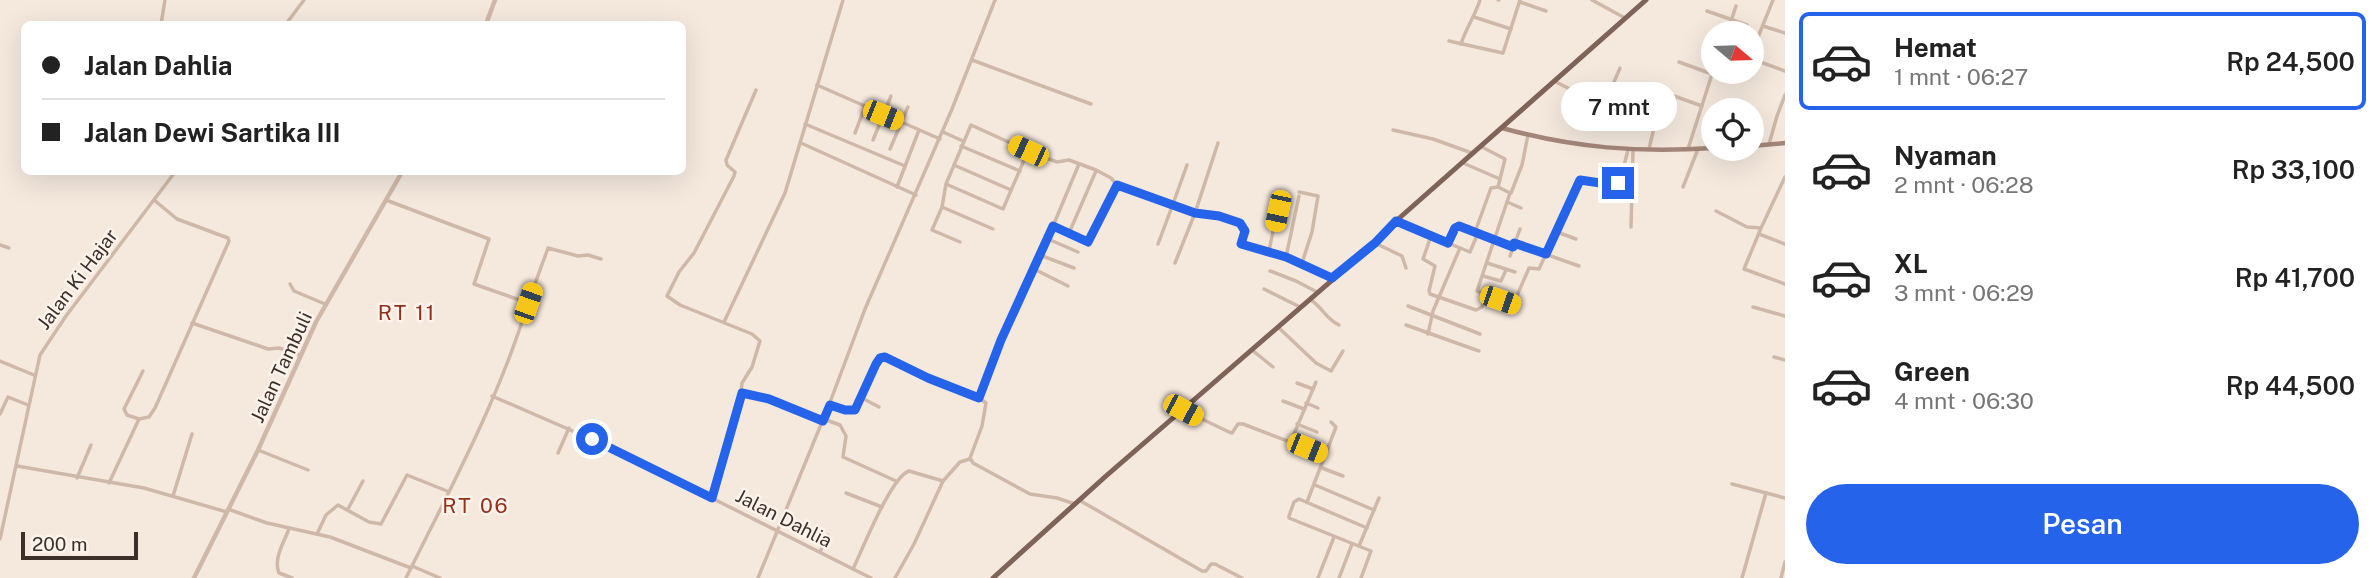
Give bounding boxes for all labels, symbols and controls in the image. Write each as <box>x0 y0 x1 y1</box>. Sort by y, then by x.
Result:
north arrow <box>1701 21 1764 84</box>
map controls <box>1701 21 1764 161</box>
icon: car <box>1810 30 1873 93</box>
text: Hemat <box>1894 32 1977 63</box>
text: Rp 24,500 <box>2226 46 2355 77</box>
text: Jalan Dahlia <box>84 50 233 81</box>
text: 1 mnt · 06:27 <box>1894 63 2028 90</box>
callout: 7 mnt <box>1560 82 1676 130</box>
text: 7 mnt <box>1588 93 1650 120</box>
car <box>860 97 907 133</box>
button: locate <box>1701 98 1764 161</box>
text: Jalan Dewi Sartika III <box>84 117 340 148</box>
car <box>1005 133 1052 169</box>
icon: car <box>1810 138 1873 201</box>
text: Nyaman <box>1894 140 1997 171</box>
text: Rp 33,100 <box>2232 154 2355 185</box>
route end <box>1602 167 1634 199</box>
text: 2 mnt · 06:28 <box>1894 171 2034 198</box>
car <box>1264 188 1293 234</box>
street label: Jalan Ki Hajar <box>32 225 122 333</box>
icon: car <box>1810 246 1873 309</box>
text: XL <box>1894 248 1928 279</box>
text: Rp 41,700 <box>2235 262 2355 293</box>
text: 3 mnt · 06:29 <box>1894 279 2034 306</box>
car <box>512 280 545 326</box>
car <box>1477 283 1524 317</box>
district label: RT 11 <box>378 300 436 325</box>
street label: Jalan Tambuli <box>246 308 316 426</box>
icon: car <box>1810 354 1873 417</box>
text: Green <box>1894 356 1970 387</box>
text: Rp 44,500 <box>2226 370 2355 401</box>
text: 4 mnt · 06:30 <box>1894 387 2034 414</box>
car <box>1160 391 1207 429</box>
route start <box>576 423 608 455</box>
car <box>1284 430 1331 466</box>
street label: Jalan Dahlia <box>732 484 836 552</box>
button: Pesan <box>1806 484 2359 564</box>
district label: RT 06 <box>442 493 510 518</box>
scale bar <box>21 529 138 561</box>
text: 200 m <box>32 533 88 555</box>

